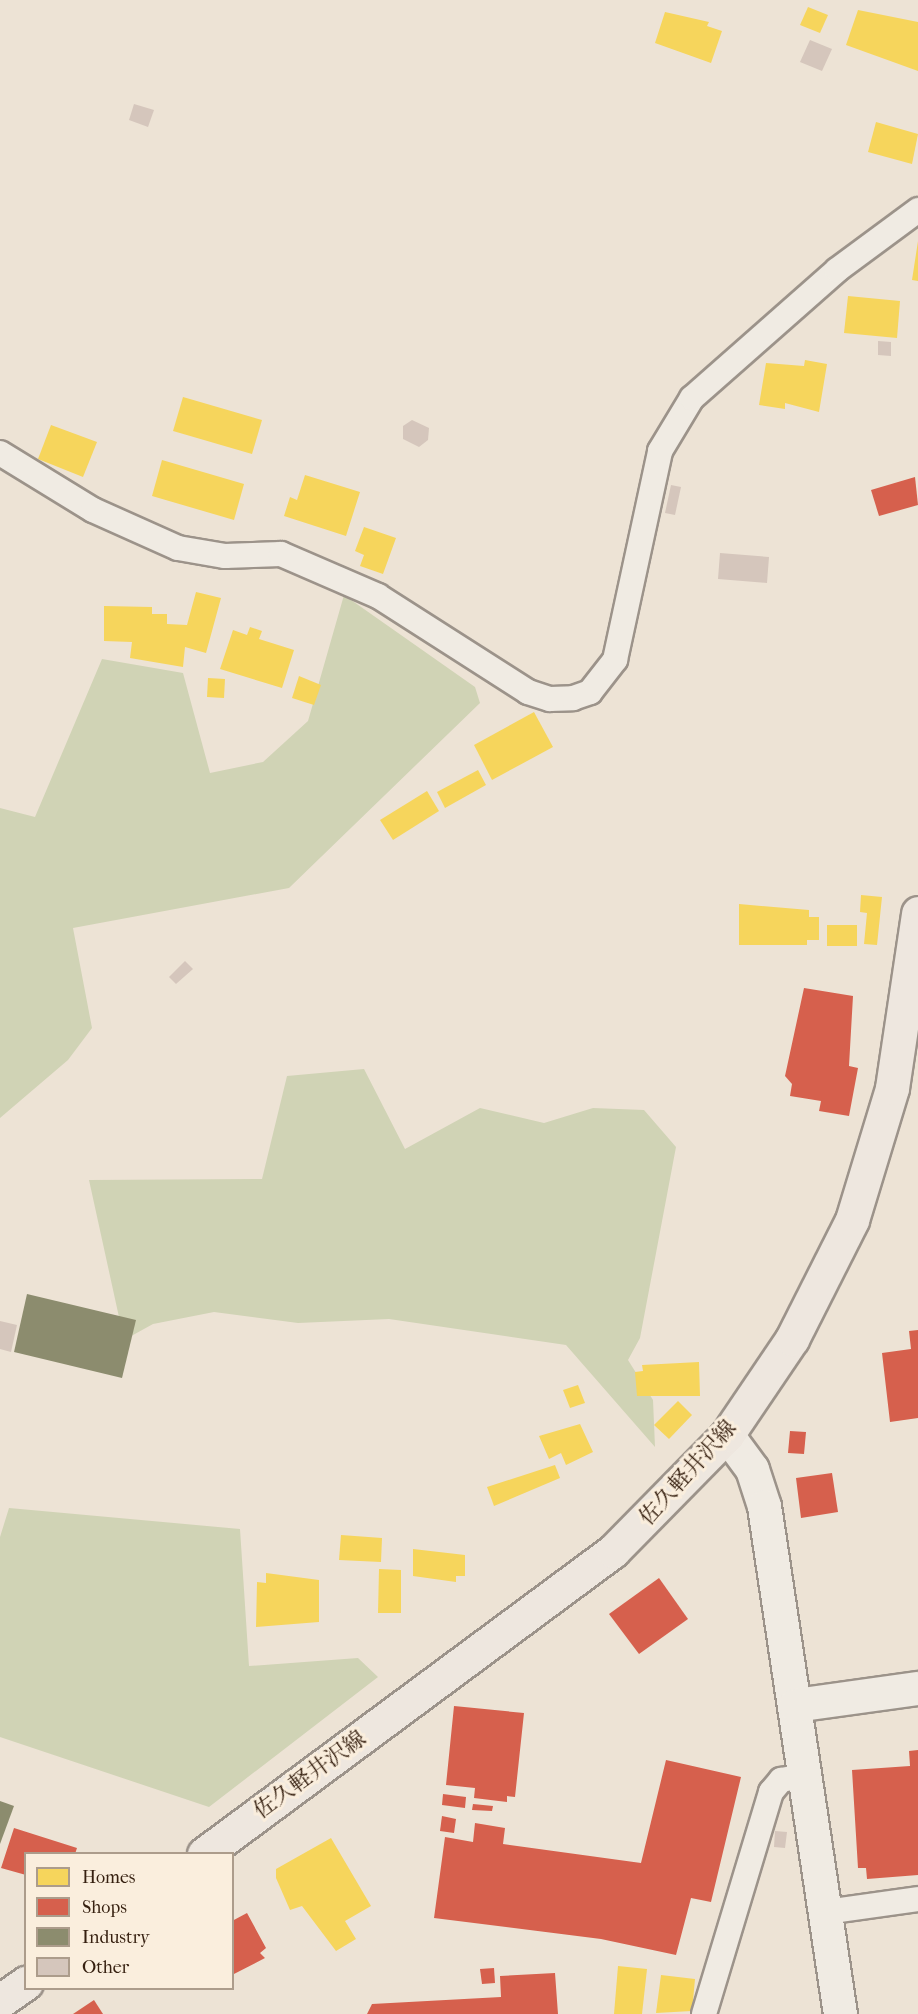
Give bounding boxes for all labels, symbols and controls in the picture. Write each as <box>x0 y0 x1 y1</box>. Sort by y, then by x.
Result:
street label: 佐久軽井沢線 <box>634 1415 742 1531</box>
street label: 佐久軽井沢線 <box>249 1726 371 1824</box>
legend <box>24 1852 234 1990</box>
text: Homes <box>82 1867 136 1888</box>
text: Shops <box>82 1897 127 1918</box>
text: Industry <box>82 1927 150 1948</box>
text: Other <box>82 1957 129 1978</box>

